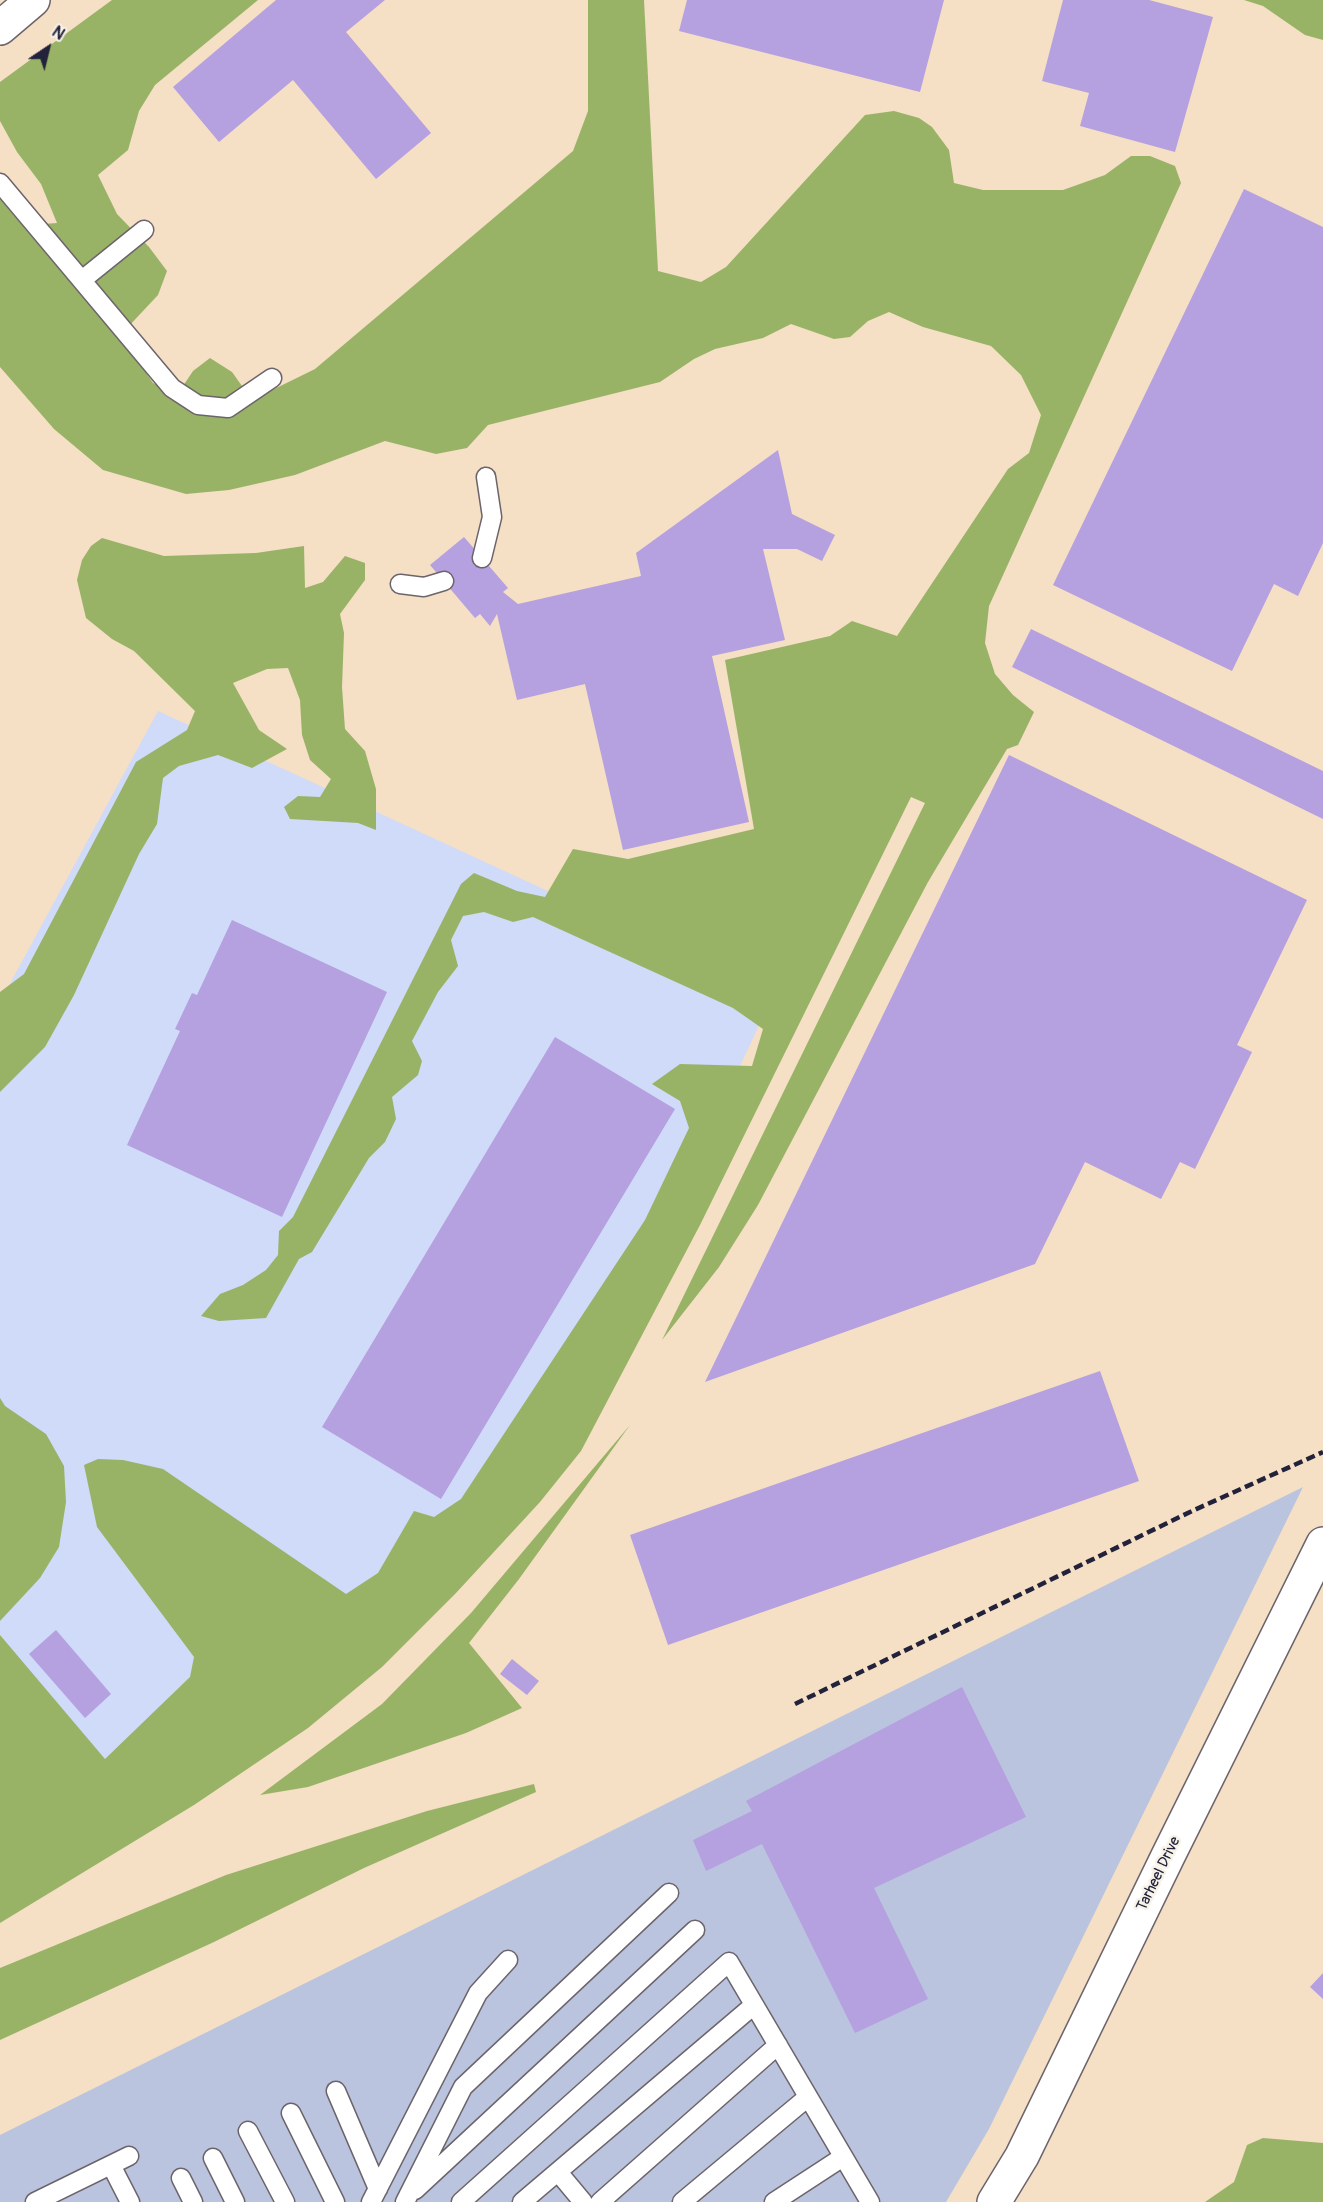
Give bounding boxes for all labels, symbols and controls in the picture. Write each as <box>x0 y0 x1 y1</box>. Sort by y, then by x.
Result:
north arrow <box>18 18 78 78</box>
text: N <box>48 22 68 45</box>
street label: Tarheel Drive <box>1133 1834 1185 1914</box>

